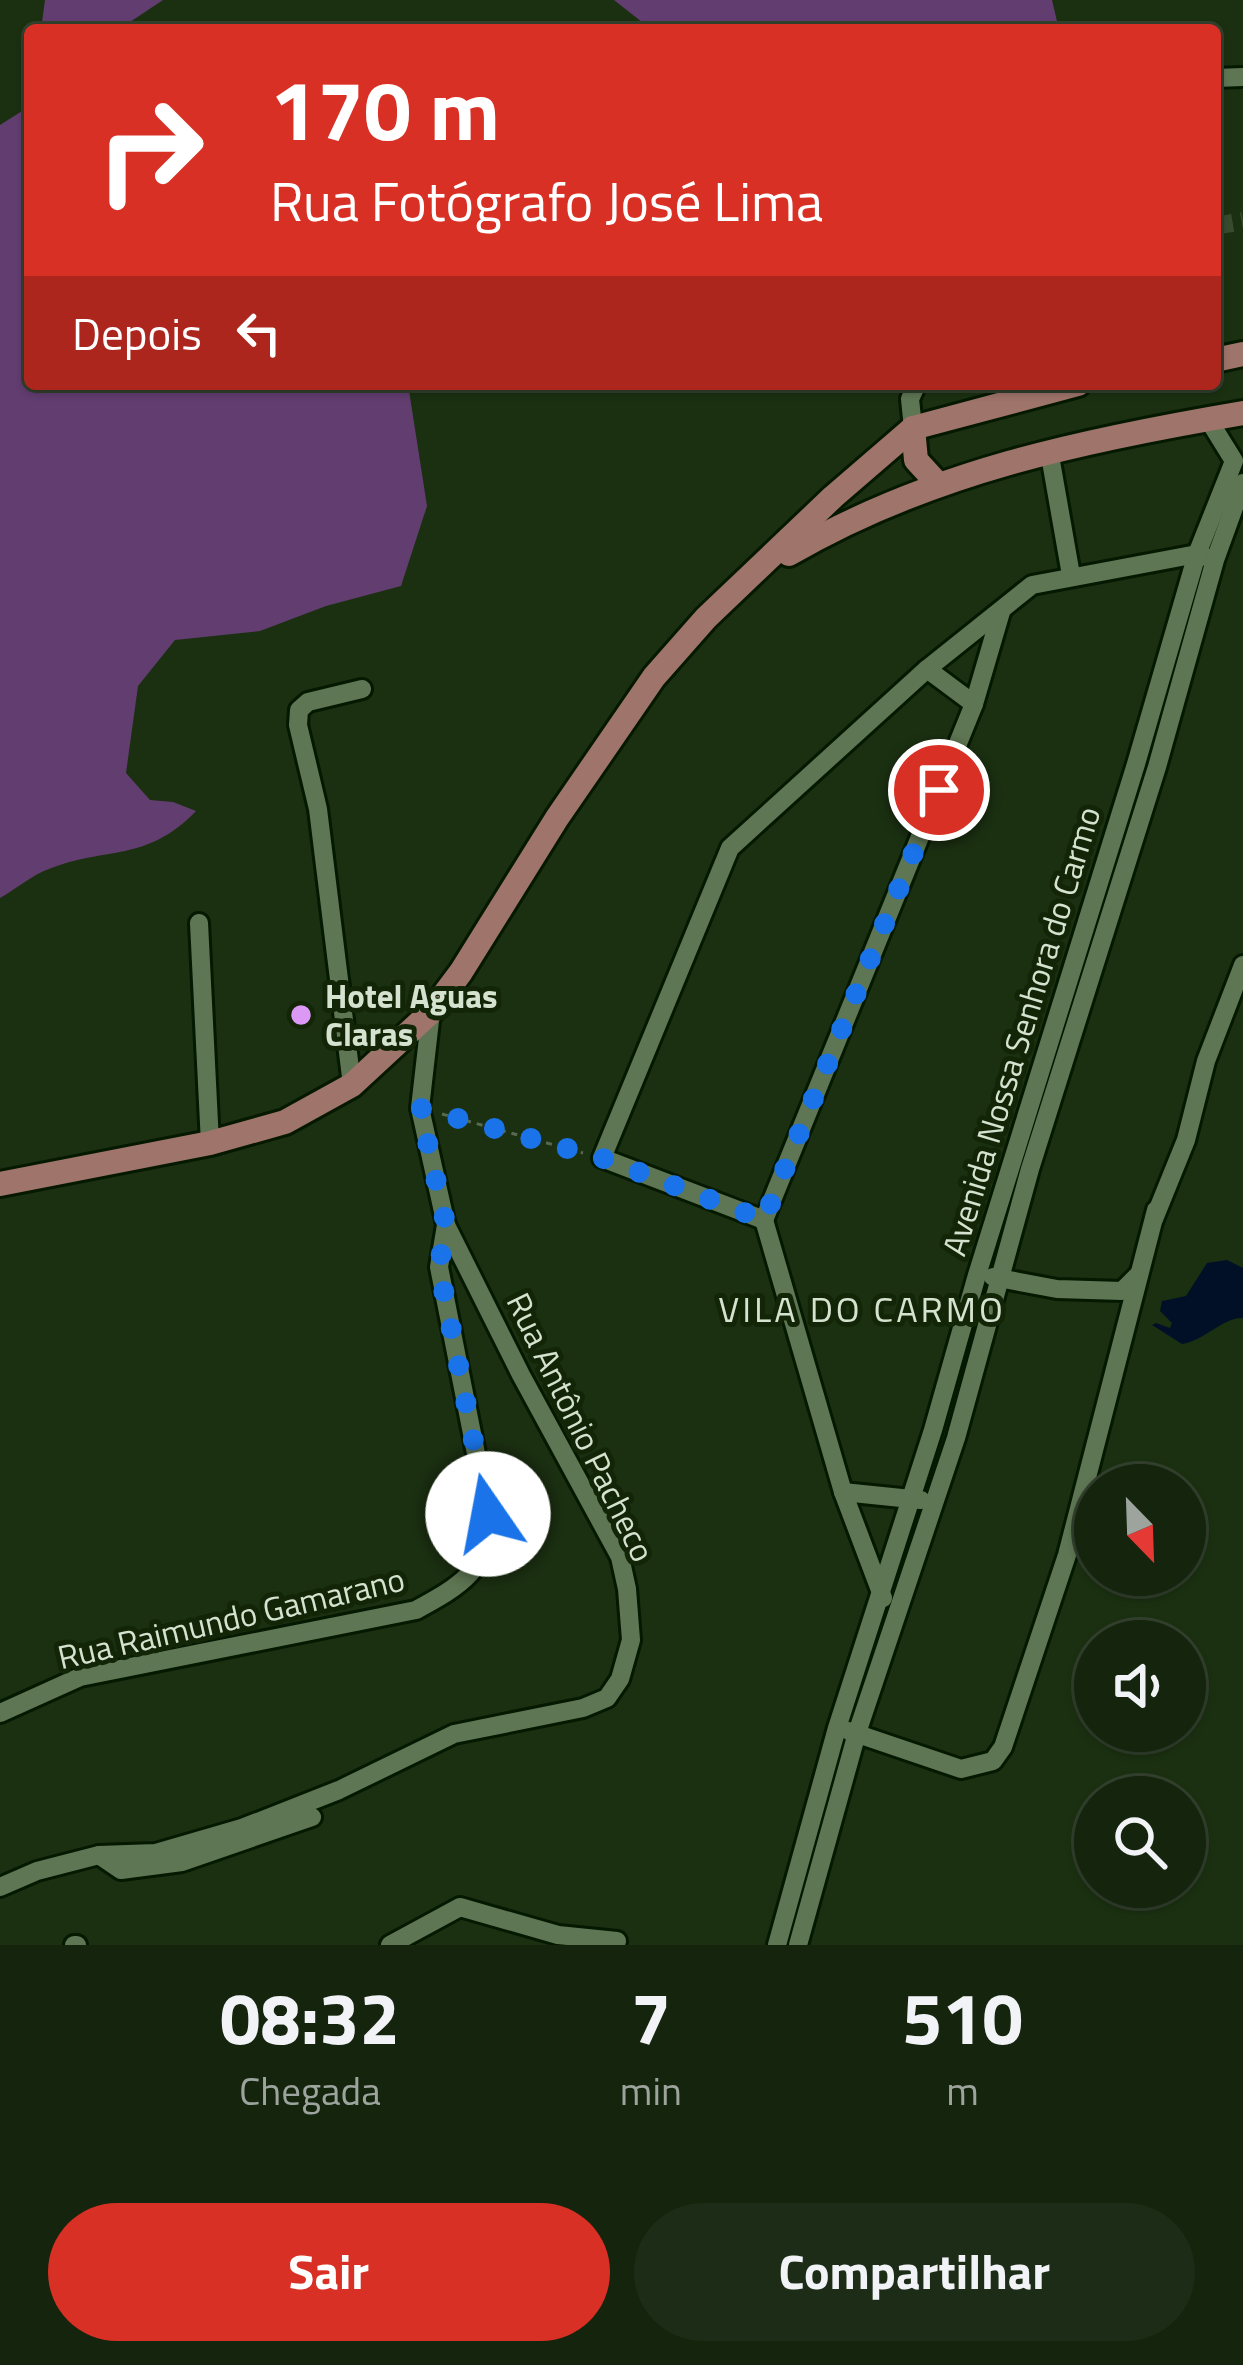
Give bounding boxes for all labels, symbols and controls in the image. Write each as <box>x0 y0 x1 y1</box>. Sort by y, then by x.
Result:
text: 170 m <box>270 45 500 173</box>
icon: right <box>72 72 228 228</box>
text: Rua Fotógrafo José Lima <box>270 160 823 242</box>
text: Depois <box>72 299 202 367</box>
icon: left <box>226 300 292 366</box>
pin <box>888 739 990 841</box>
icon: arrive <box>906 757 972 823</box>
street label: Avenida Nossa Senhora do Carmo <box>929 800 1113 1262</box>
place label: Hotel Aguas Claras <box>325 971 498 1059</box>
marker: Hotel Aguas Claras <box>288 1002 314 1028</box>
district label: VILA DO CARMO <box>718 1281 1006 1336</box>
street label: Rua Antônio Pacheco <box>494 1284 668 1570</box>
position arrow <box>425 1451 551 1577</box>
north arrow <box>1074 1464 1206 1596</box>
map controls <box>1074 1464 1206 1908</box>
street label: Rua Raimundo Gamarano <box>53 1554 409 1682</box>
button: sound <box>1074 1620 1206 1752</box>
button: search <box>1074 1776 1206 1908</box>
text: 08:32 <box>220 1962 400 2072</box>
text: 7 <box>631 1962 671 2072</box>
text: 510 <box>902 1962 1023 2072</box>
text: Chegada <box>239 2061 381 2120</box>
text: min <box>620 2061 682 2120</box>
text: m <box>946 2061 979 2120</box>
button: Sair <box>48 2203 610 2341</box>
button: Compartilhar <box>634 2203 1195 2341</box>

